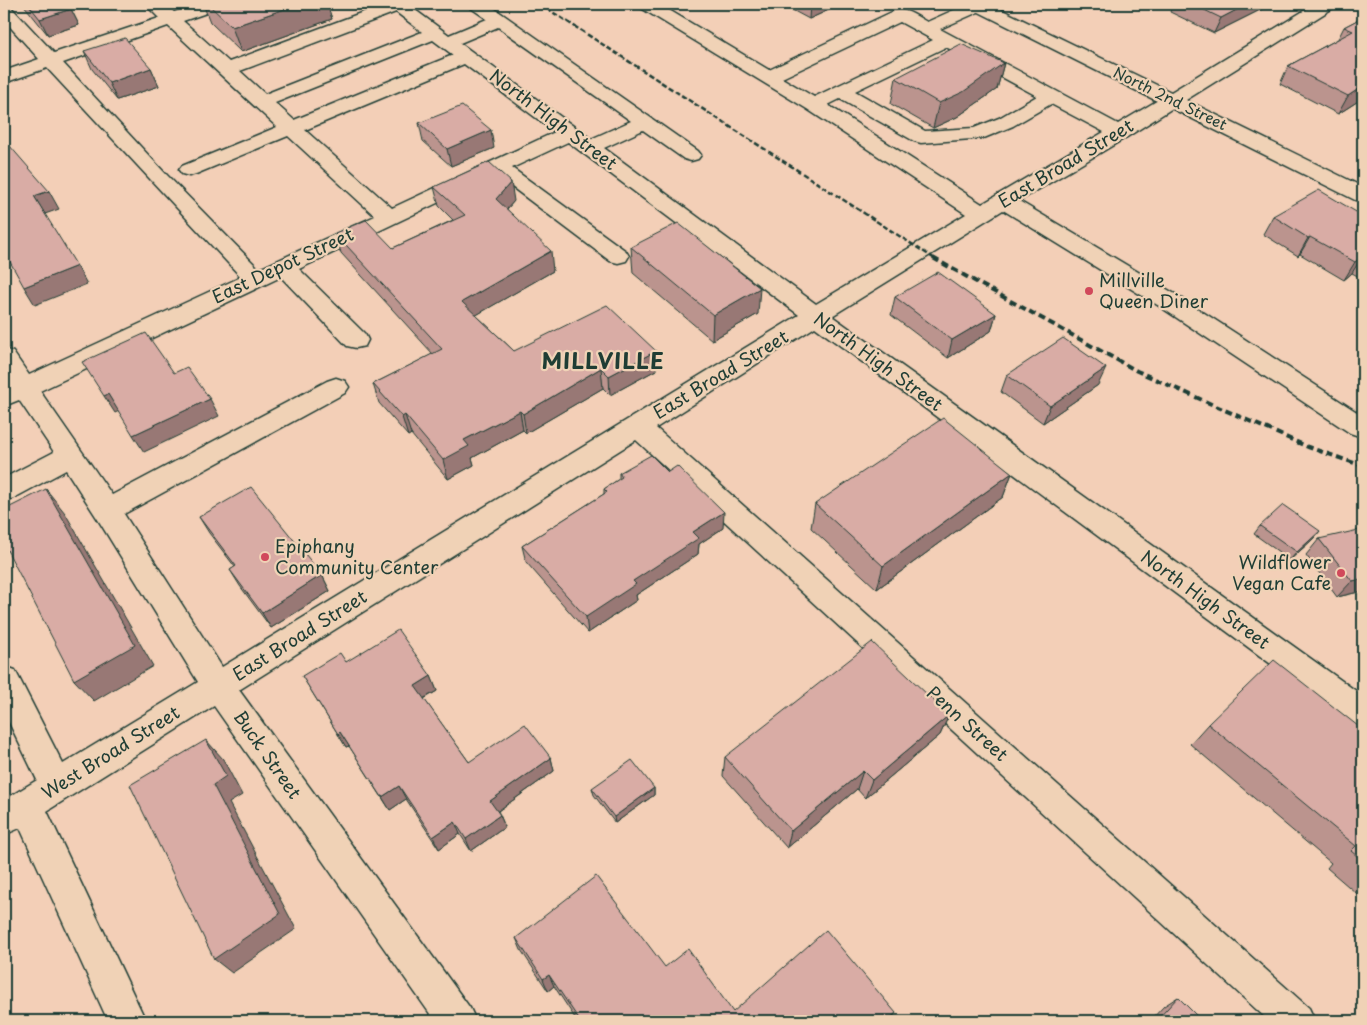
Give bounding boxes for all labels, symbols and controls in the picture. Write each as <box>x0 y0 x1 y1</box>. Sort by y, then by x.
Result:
street label: North 2nd Street <box>1110 60 1231 135</box>
street label: North High Street <box>484 62 623 176</box>
street label: East Broad Street <box>992 112 1138 214</box>
street label: East Depot Street <box>207 220 358 309</box>
place label: Millville Queen Diner <box>1099 266 1209 314</box>
marker: Millville Queen Diner <box>1083 285 1095 297</box>
street label: North High Street <box>809 305 949 417</box>
street label: East Broad Street <box>647 323 793 425</box>
district label: MILLVILLE <box>541 343 665 376</box>
place label: Epiphany Community Center <box>275 532 439 580</box>
street label: North High Street <box>1136 543 1276 655</box>
place label: Wildflower Vegan Cafe <box>1232 548 1332 596</box>
marker: Epiphany Community Center <box>259 551 271 563</box>
marker: Wildflower Vegan Cafe <box>1335 567 1347 579</box>
street label: East Broad Street <box>227 583 372 687</box>
street label: Penn Street <box>921 679 1015 767</box>
street label: West Broad Street <box>36 698 184 805</box>
street label: Buck Street <box>228 704 309 804</box>

